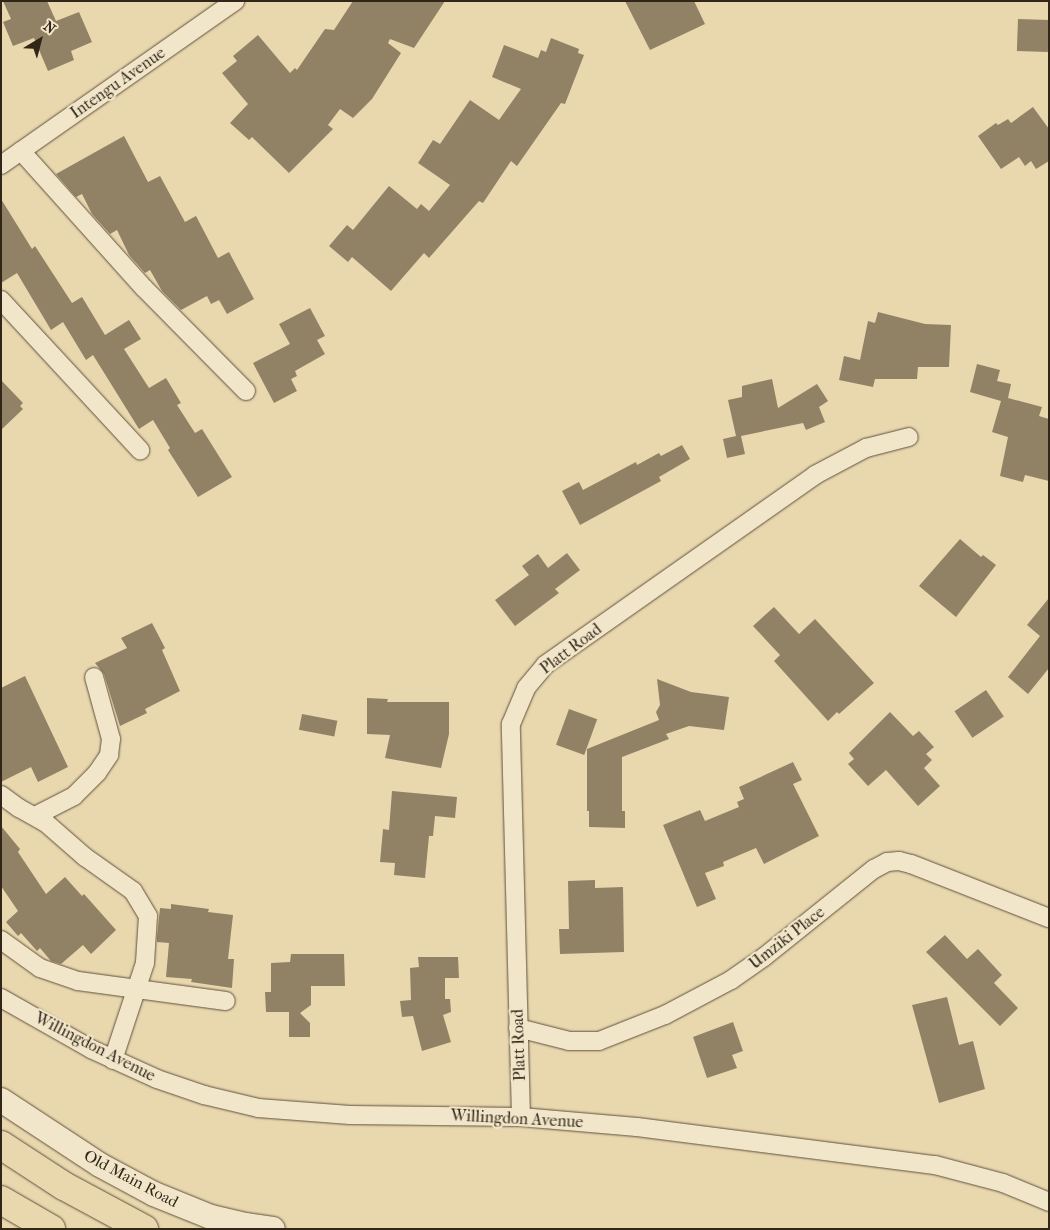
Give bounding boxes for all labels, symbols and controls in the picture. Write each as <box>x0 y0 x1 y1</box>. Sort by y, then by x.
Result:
north arrow <box>15 15 65 65</box>
text: N <box>40 18 59 38</box>
street label: Intengu Avenue <box>67 43 169 123</box>
street label: Platt Road <box>536 620 606 678</box>
street label: Umziki Place <box>745 903 829 973</box>
street label: Willingdon Avenue <box>32 1008 158 1086</box>
street label: Platt Road <box>508 1009 530 1081</box>
street label: Willingdon Avenue <box>450 1106 584 1132</box>
street label: Old Main Road <box>80 1146 182 1212</box>

